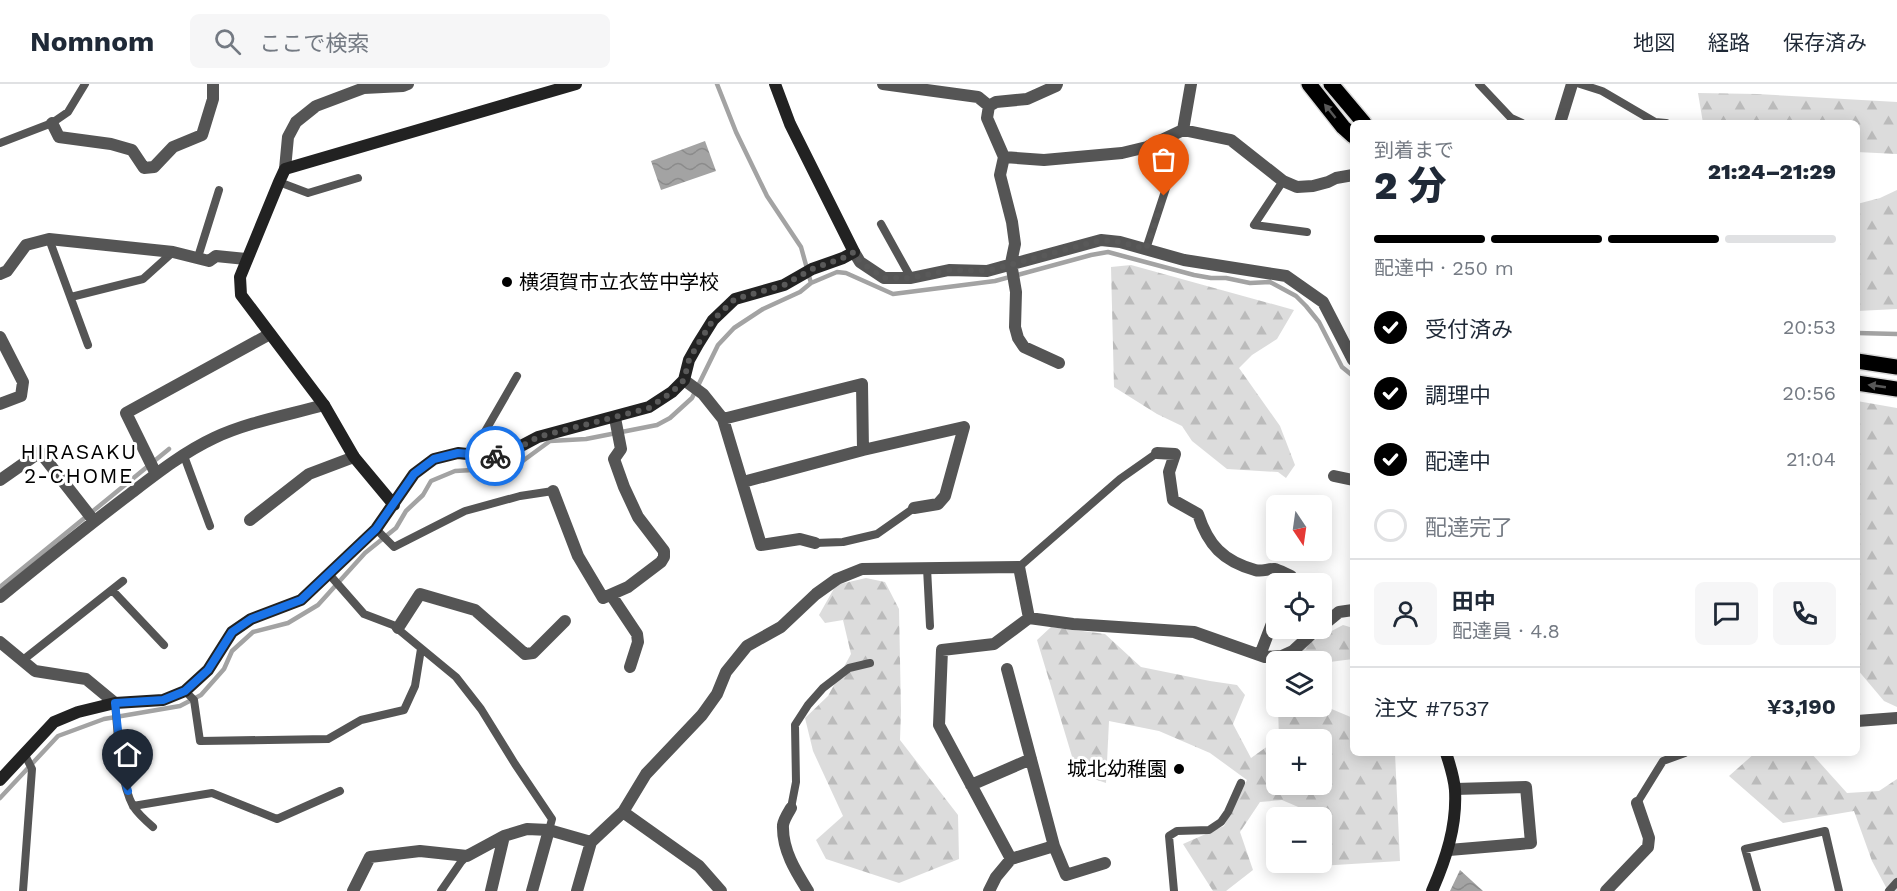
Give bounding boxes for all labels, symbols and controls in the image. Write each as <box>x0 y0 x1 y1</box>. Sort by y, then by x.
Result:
search box <box>190 14 610 68</box>
text: Nomnom <box>30 25 154 58</box>
icon: search <box>211 25 244 58</box>
text: 地図 <box>1633 30 1675 55</box>
text: 経路 <box>1708 30 1750 55</box>
text: 保存済み <box>1783 30 1867 55</box>
text: ここで検索 <box>259 31 369 56</box>
one-way arrow <box>1324 103 1337 119</box>
pin <box>1138 134 1189 196</box>
text: 到着まで <box>1374 138 1454 162</box>
icon: bag <box>1147 143 1180 176</box>
text: 21:24–21:29 <box>1708 159 1836 184</box>
text: 2 分 <box>1374 163 1447 208</box>
text: 配達中 · 250 m <box>1374 256 1514 280</box>
place label: 横須賀市立衣笠中学校 <box>519 270 719 294</box>
marker: 横須賀市立衣笠中学校 <box>500 275 514 289</box>
icon: check <box>1374 311 1407 344</box>
text: 20:53 <box>1783 315 1836 339</box>
text: 受付済み <box>1425 317 1513 342</box>
icon: check <box>1374 377 1407 410</box>
text: 20:56 <box>1782 381 1836 405</box>
one-way arrow <box>1867 381 1886 390</box>
text: 調理中 <box>1425 383 1491 408</box>
courier <box>465 426 525 486</box>
district label: HIRASAKU 2-CHOME <box>20 439 138 488</box>
icon: bike <box>479 440 512 473</box>
icon: check <box>1374 443 1407 476</box>
text: 21:04 <box>1786 447 1836 471</box>
text: 配達中 <box>1425 449 1491 474</box>
north arrow <box>1266 495 1332 561</box>
map controls <box>1266 495 1332 873</box>
text: 配達完了 <box>1425 515 1513 540</box>
button: locate <box>1266 573 1332 639</box>
button: person <box>1374 582 1437 645</box>
button: chat <box>1695 582 1758 645</box>
button: phone <box>1773 582 1836 645</box>
text: 田中 <box>1452 589 1496 614</box>
text: 配達員 · 4.8 <box>1452 619 1560 643</box>
button: layers <box>1266 651 1332 717</box>
text: ¥3,190 <box>1767 694 1836 719</box>
text: 注文 #7537 <box>1374 696 1489 721</box>
pin <box>102 729 153 791</box>
button: + <box>1266 729 1332 795</box>
icon: home <box>111 738 144 771</box>
place label: 城北幼稚園 <box>1067 757 1167 781</box>
marker: 城北幼稚園 <box>1172 762 1186 776</box>
button: − <box>1266 807 1332 873</box>

